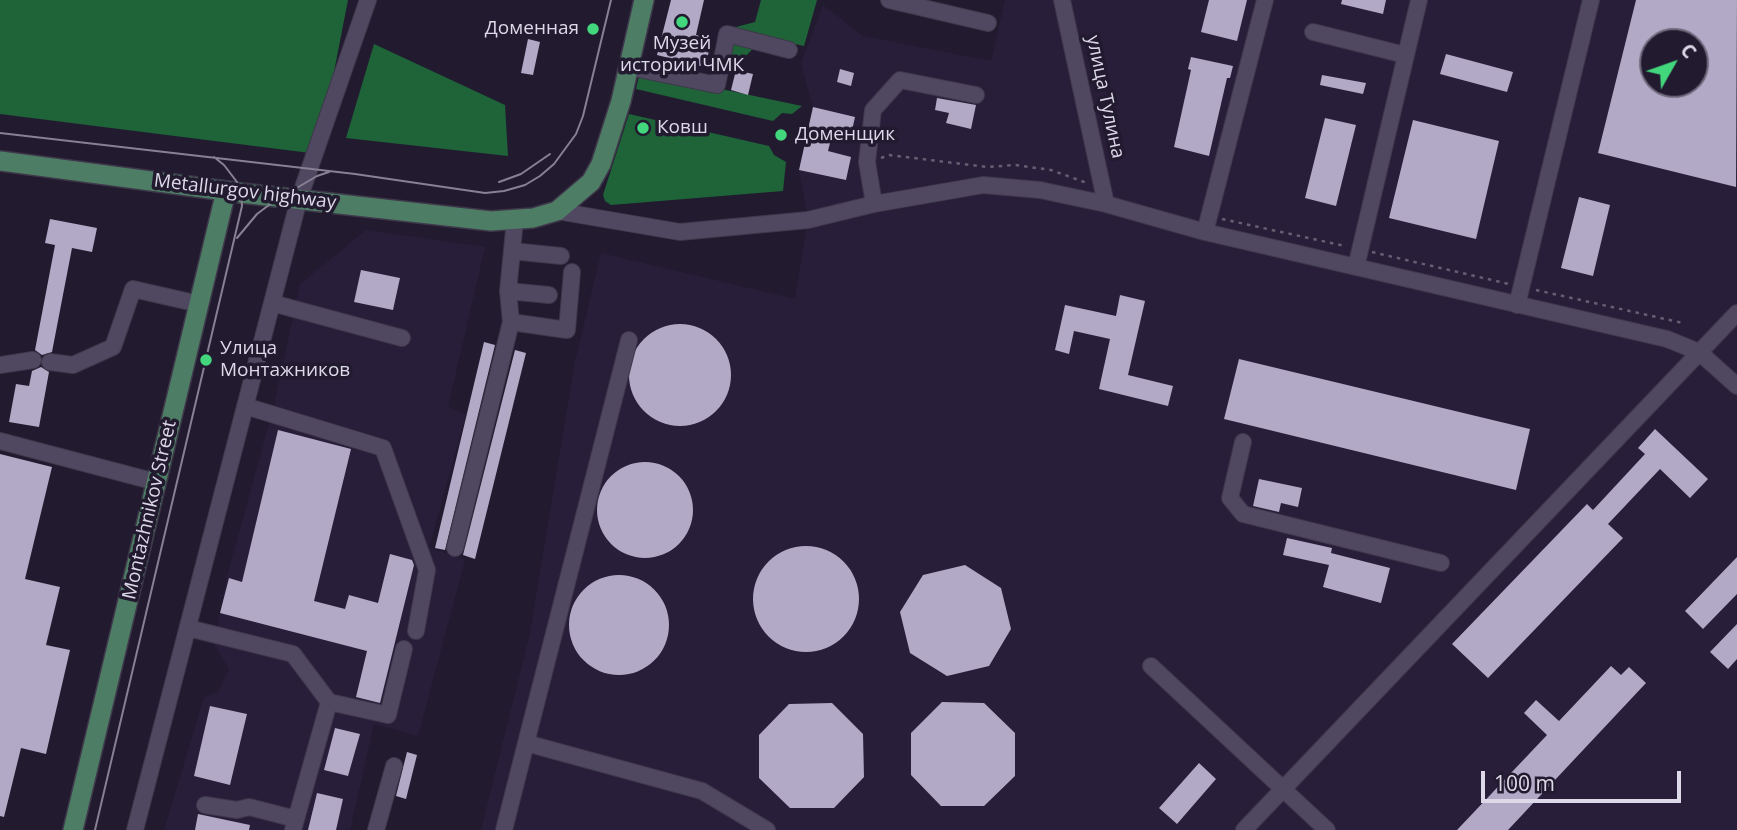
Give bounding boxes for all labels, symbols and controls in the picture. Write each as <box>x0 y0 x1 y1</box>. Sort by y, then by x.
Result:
marker: Музей истории ЧМК <box>674 14 690 30</box>
place label: Доменная <box>485 18 579 40</box>
marker: Доменная <box>585 21 601 37</box>
north arrow <box>1639 28 1709 98</box>
place label: Музей истории ЧМК <box>620 33 744 77</box>
street label: улица Тулина <box>1081 33 1129 161</box>
text: С <box>1675 38 1702 64</box>
place label: Ковш <box>657 117 708 139</box>
marker: Ковш <box>635 120 651 136</box>
place label: Доменщик <box>795 124 895 146</box>
marker: Доменщик <box>773 127 789 143</box>
street label: Metallurgov highway <box>153 170 337 214</box>
place label: Улица Монтажников <box>220 338 350 382</box>
marker: Улица Монтажников <box>198 352 214 368</box>
street label: Montazhnikov Street <box>118 418 182 602</box>
scale bar <box>1485 756 1684 800</box>
text: 100 m <box>1494 769 1555 797</box>

